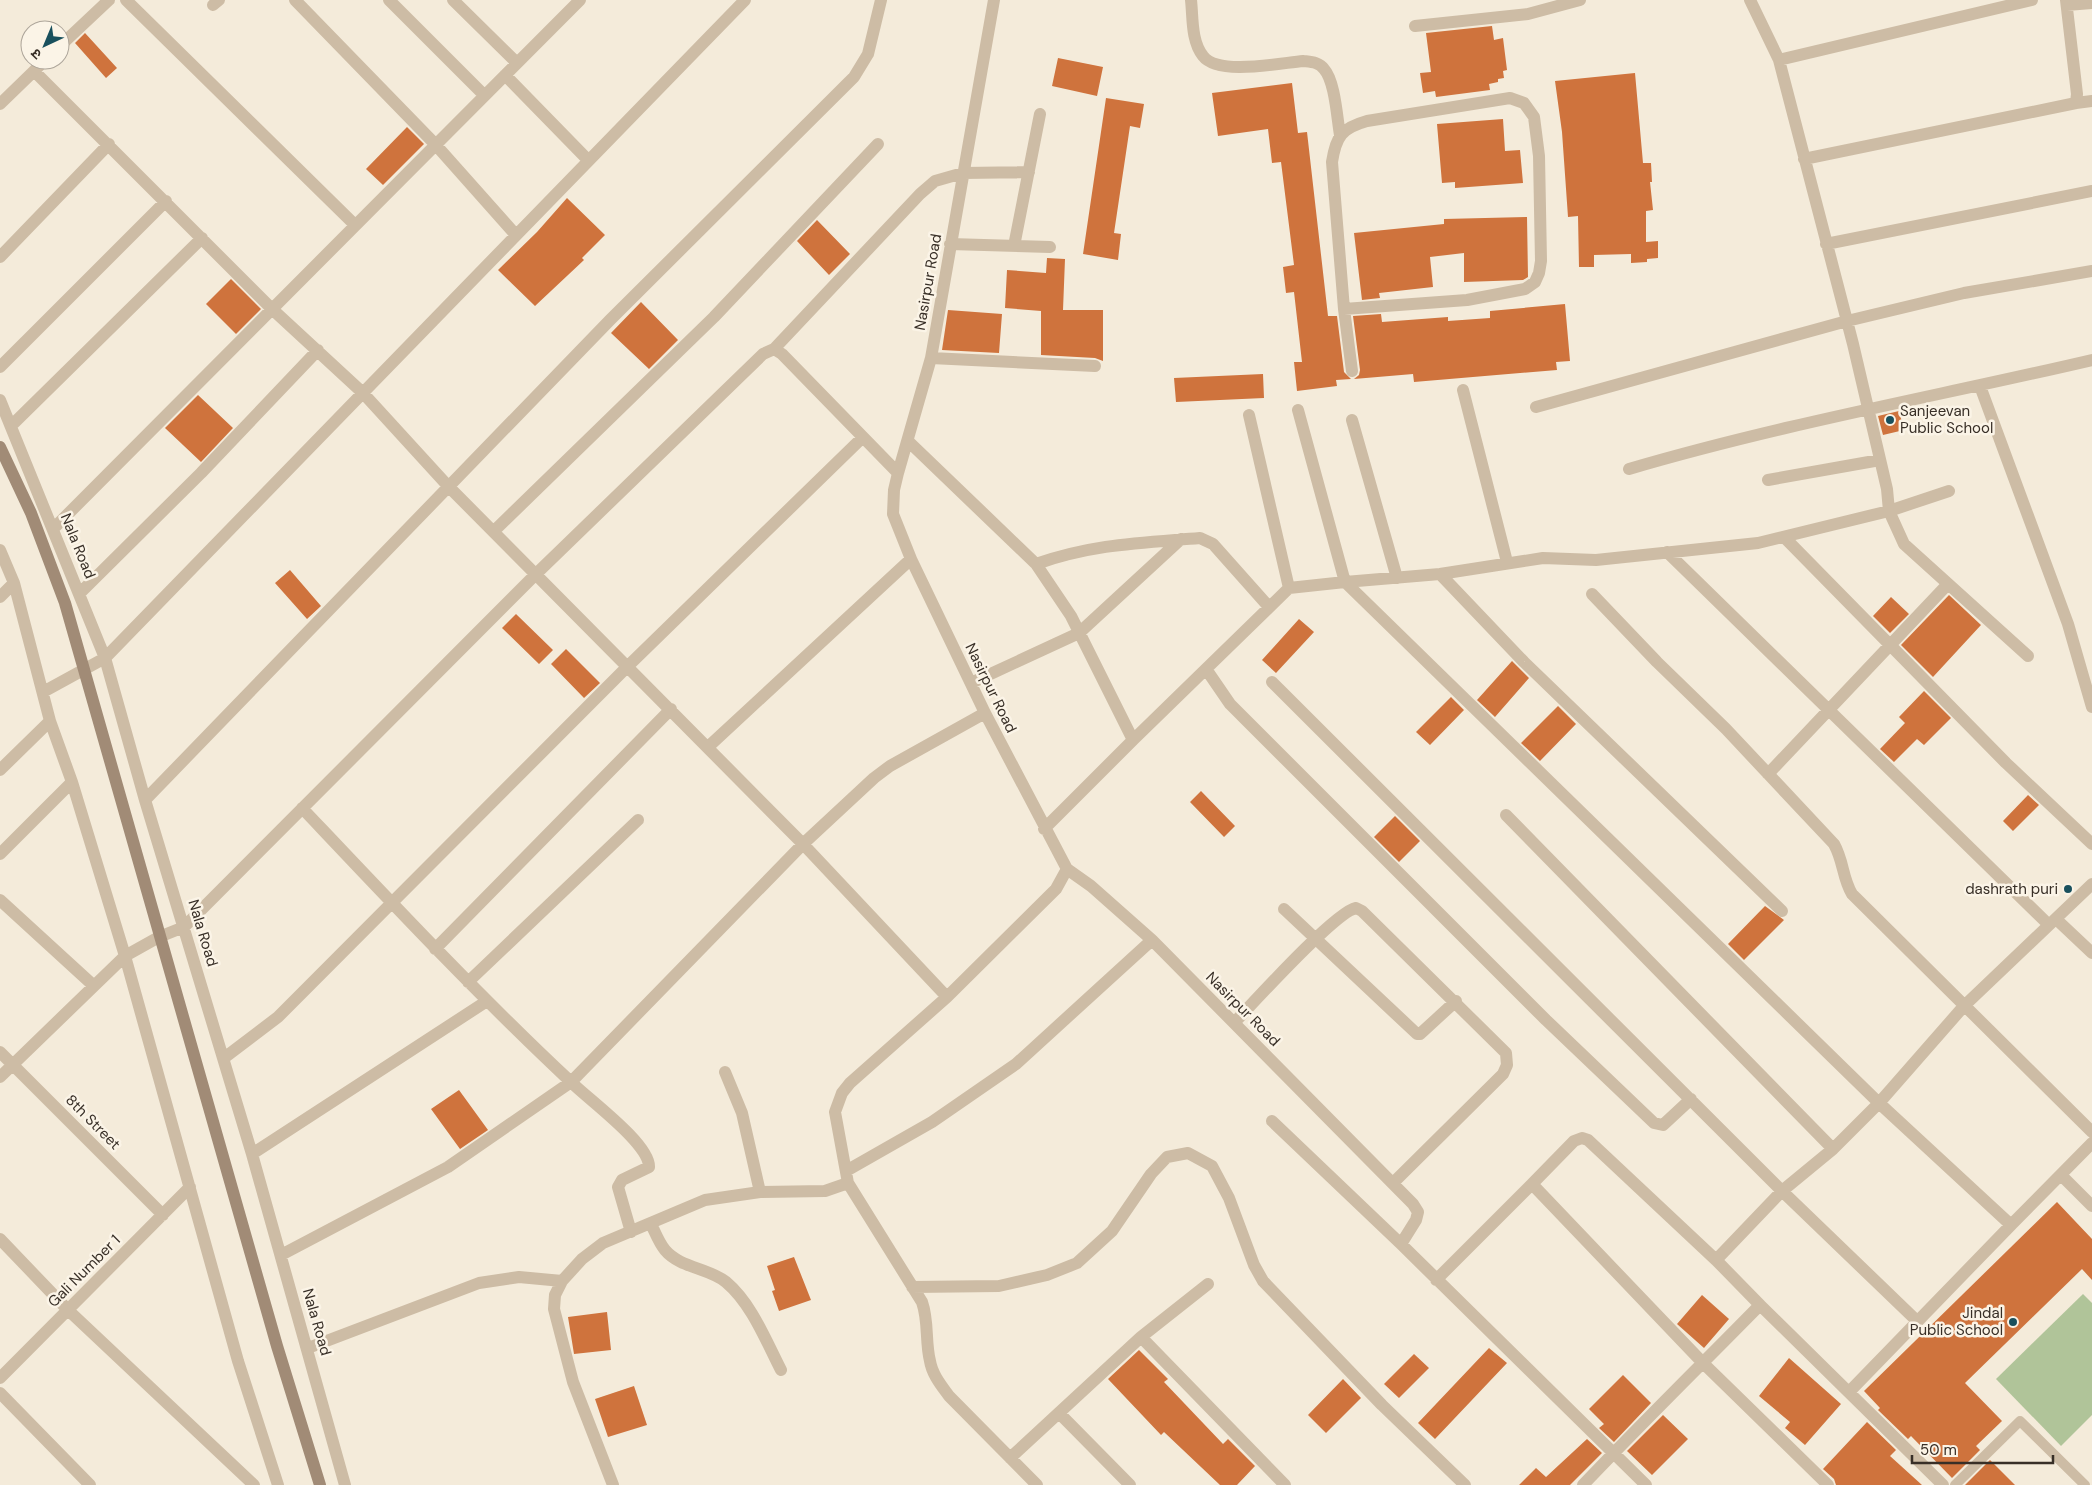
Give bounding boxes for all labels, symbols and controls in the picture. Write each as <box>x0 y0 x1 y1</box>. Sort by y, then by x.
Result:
north arrow <box>20 20 70 70</box>
text: उ <box>26 44 45 64</box>
street label: Nasirpur Road <box>910 232 946 332</box>
place label: Sanjeevan Public School <box>1900 401 1993 438</box>
marker: Sanjeevan Public School <box>1884 414 1896 426</box>
street label: Nala Road <box>56 510 100 582</box>
street label: Nasirpur Road <box>961 640 1021 736</box>
place label: dashrath puri <box>1965 879 2058 899</box>
marker: dashrath puri <box>2062 883 2074 895</box>
street label: Nala Road <box>183 897 223 969</box>
street label: Nasirpur Road <box>1201 967 1285 1051</box>
street label: 8th Street <box>61 1090 125 1154</box>
street label: Gali Number 1 <box>43 1230 125 1312</box>
street label: Nala Road <box>298 1286 336 1358</box>
place label: Jindal Public School <box>1910 1303 2003 1340</box>
marker: Jindal Public School <box>2007 1316 2019 1328</box>
scale bar <box>1912 1432 2053 1464</box>
text: 50 m <box>1920 1440 1957 1460</box>

